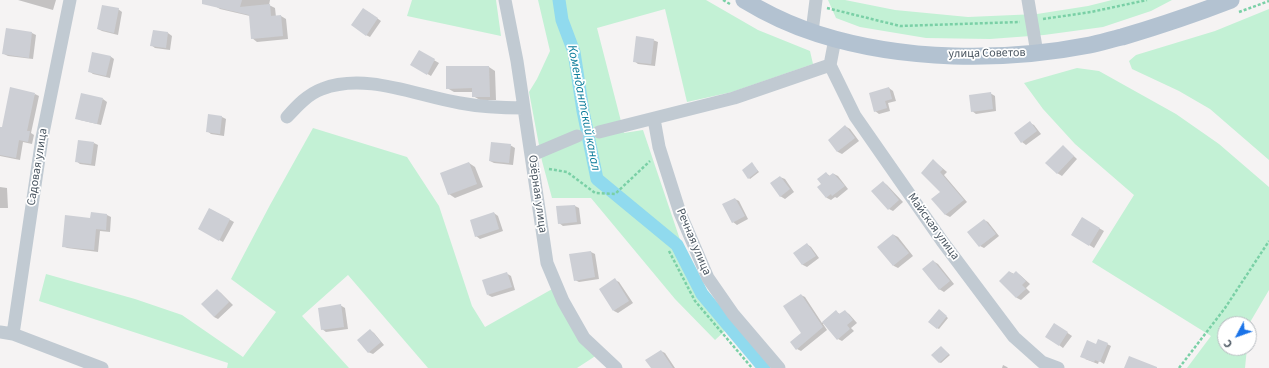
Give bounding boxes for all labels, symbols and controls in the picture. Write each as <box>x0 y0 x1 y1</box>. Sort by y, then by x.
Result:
water label: Комендантский канал <box>563 44 603 172</box>
street label: улица Советов <box>948 46 1026 62</box>
street label: Садовая улица <box>25 127 51 207</box>
street label: Озёрная улица <box>524 154 550 234</box>
street label: Майская улица <box>904 191 962 263</box>
street label: Речная улица <box>672 206 714 278</box>
north arrow <box>1217 316 1257 356</box>
text: С <box>1221 336 1236 351</box>

